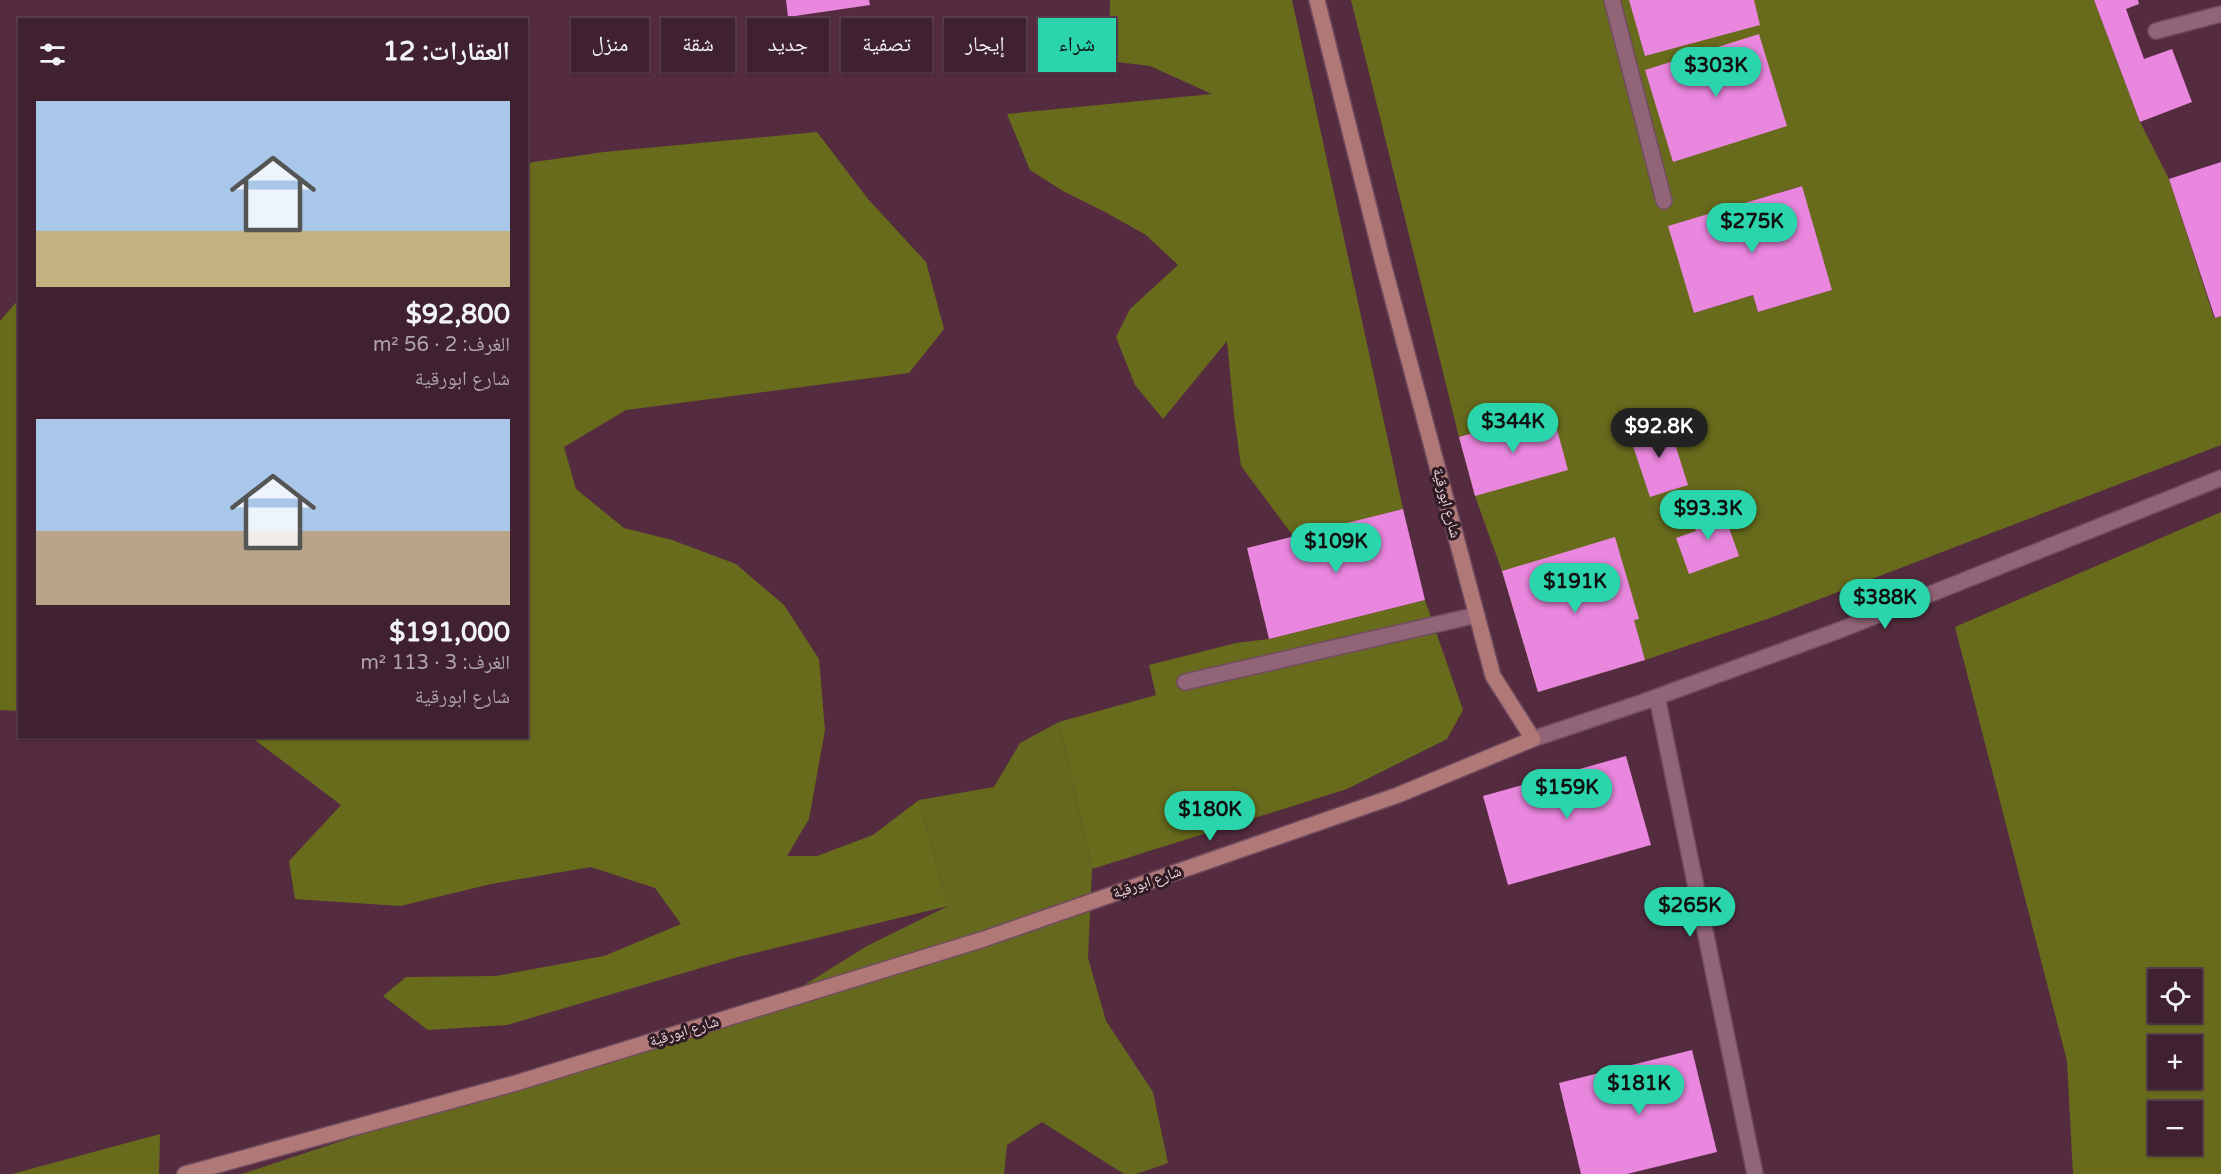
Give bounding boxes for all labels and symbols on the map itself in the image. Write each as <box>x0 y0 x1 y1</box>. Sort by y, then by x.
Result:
pin: $303K <box>1674 47 1758 98</box>
pin: $275K <box>1710 203 1794 254</box>
pin: $344K <box>1471 403 1555 454</box>
pin: $92.8K <box>1610 408 1708 459</box>
street label: شارع ابورقية <box>1428 466 1465 540</box>
pin: $93.3K <box>1659 490 1757 541</box>
pin: $109K <box>1294 523 1378 574</box>
pin: $191K <box>1533 563 1617 614</box>
pin: $388K <box>1843 579 1927 630</box>
pin: $159K <box>1525 769 1609 820</box>
pin: $180K <box>1168 791 1252 842</box>
street label: شارع ابورقية <box>1110 862 1184 903</box>
pin: $265K <box>1648 887 1732 938</box>
street label: شارع ابورقية <box>647 1012 721 1051</box>
pin: $181K <box>1597 1065 1681 1116</box>

